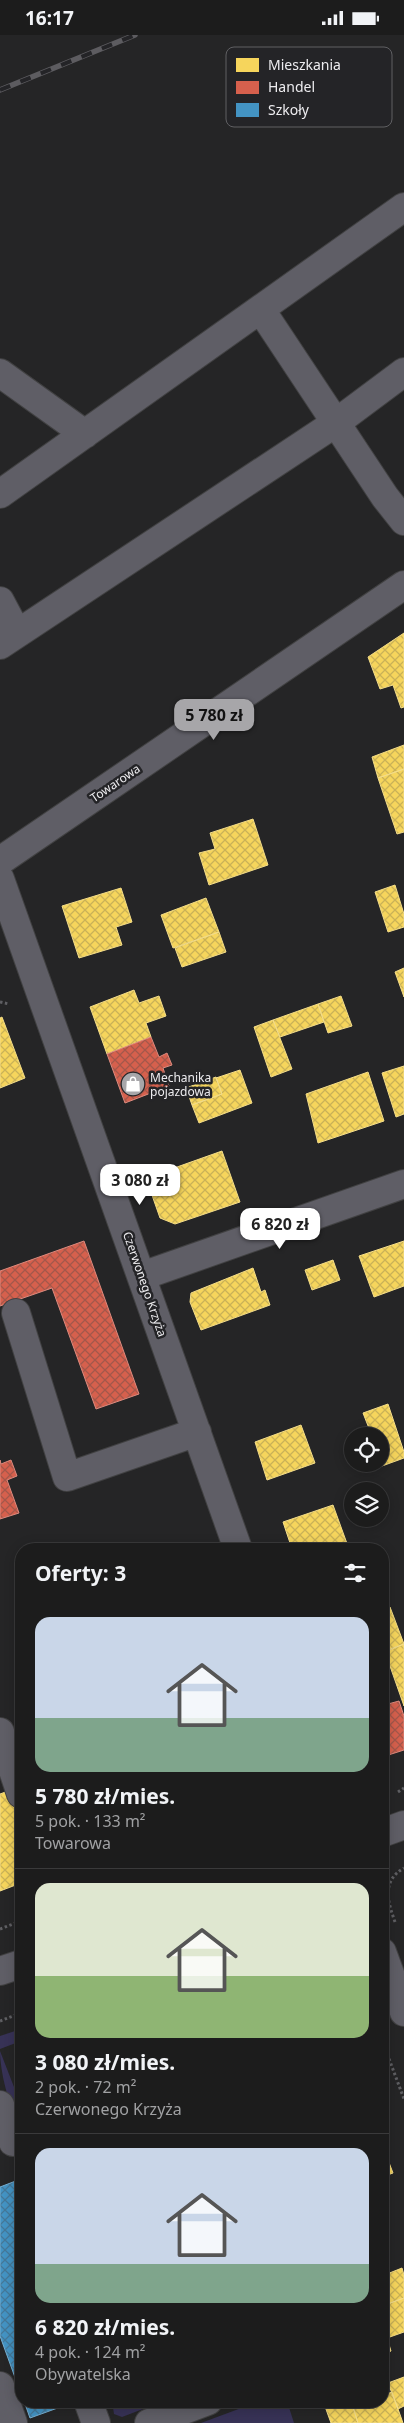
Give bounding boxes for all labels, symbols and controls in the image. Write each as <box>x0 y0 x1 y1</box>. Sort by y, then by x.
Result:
text: 16:17 <box>25 5 74 31</box>
legend <box>226 47 392 127</box>
text: Mieszkania <box>268 55 341 74</box>
text: Handel <box>268 77 315 96</box>
text: Szkoły <box>268 100 310 119</box>
pin: 5 780 zł <box>162 699 266 741</box>
text: 5 780 zł <box>185 704 243 726</box>
street label: Towarowa <box>87 760 143 806</box>
place label: Mechanika pojazdowa <box>150 1069 211 1100</box>
shop icon: Mechanika pojazdowa <box>120 1071 146 1097</box>
pin: 3 080 zł <box>88 1163 192 1206</box>
text: 3 080 zł <box>111 1169 169 1191</box>
pin: 6 820 zł <box>228 1207 332 1250</box>
text: 6 820 zł <box>251 1213 309 1235</box>
street label: Czerwonego Krzyża <box>119 1229 171 1339</box>
map controls <box>344 1427 389 1527</box>
button: locate <box>344 1427 389 1472</box>
button: layers <box>344 1482 389 1527</box>
text: Oferty: 3 <box>35 1559 126 1587</box>
icon: filters <box>341 1559 369 1587</box>
icon: home <box>157 1650 247 1740</box>
text: 5 780 zł/mies. <box>35 1782 175 1810</box>
text: 5 pok. · 133 m² <box>35 1810 145 1832</box>
text: Towarowa <box>35 1832 111 1854</box>
icon: home <box>157 1915 247 2005</box>
text: 3 080 zł/mies. <box>35 2048 175 2076</box>
text: 2 pok. · 72 m² <box>35 2076 136 2098</box>
text: Czerwonego Krzyża <box>35 2098 182 2120</box>
icon: home <box>157 2180 247 2270</box>
text: 6 820 zł/mies. <box>35 2313 175 2341</box>
text: 4 pok. · 124 m² <box>35 2341 145 2363</box>
text: Obywatelska <box>35 2363 131 2385</box>

